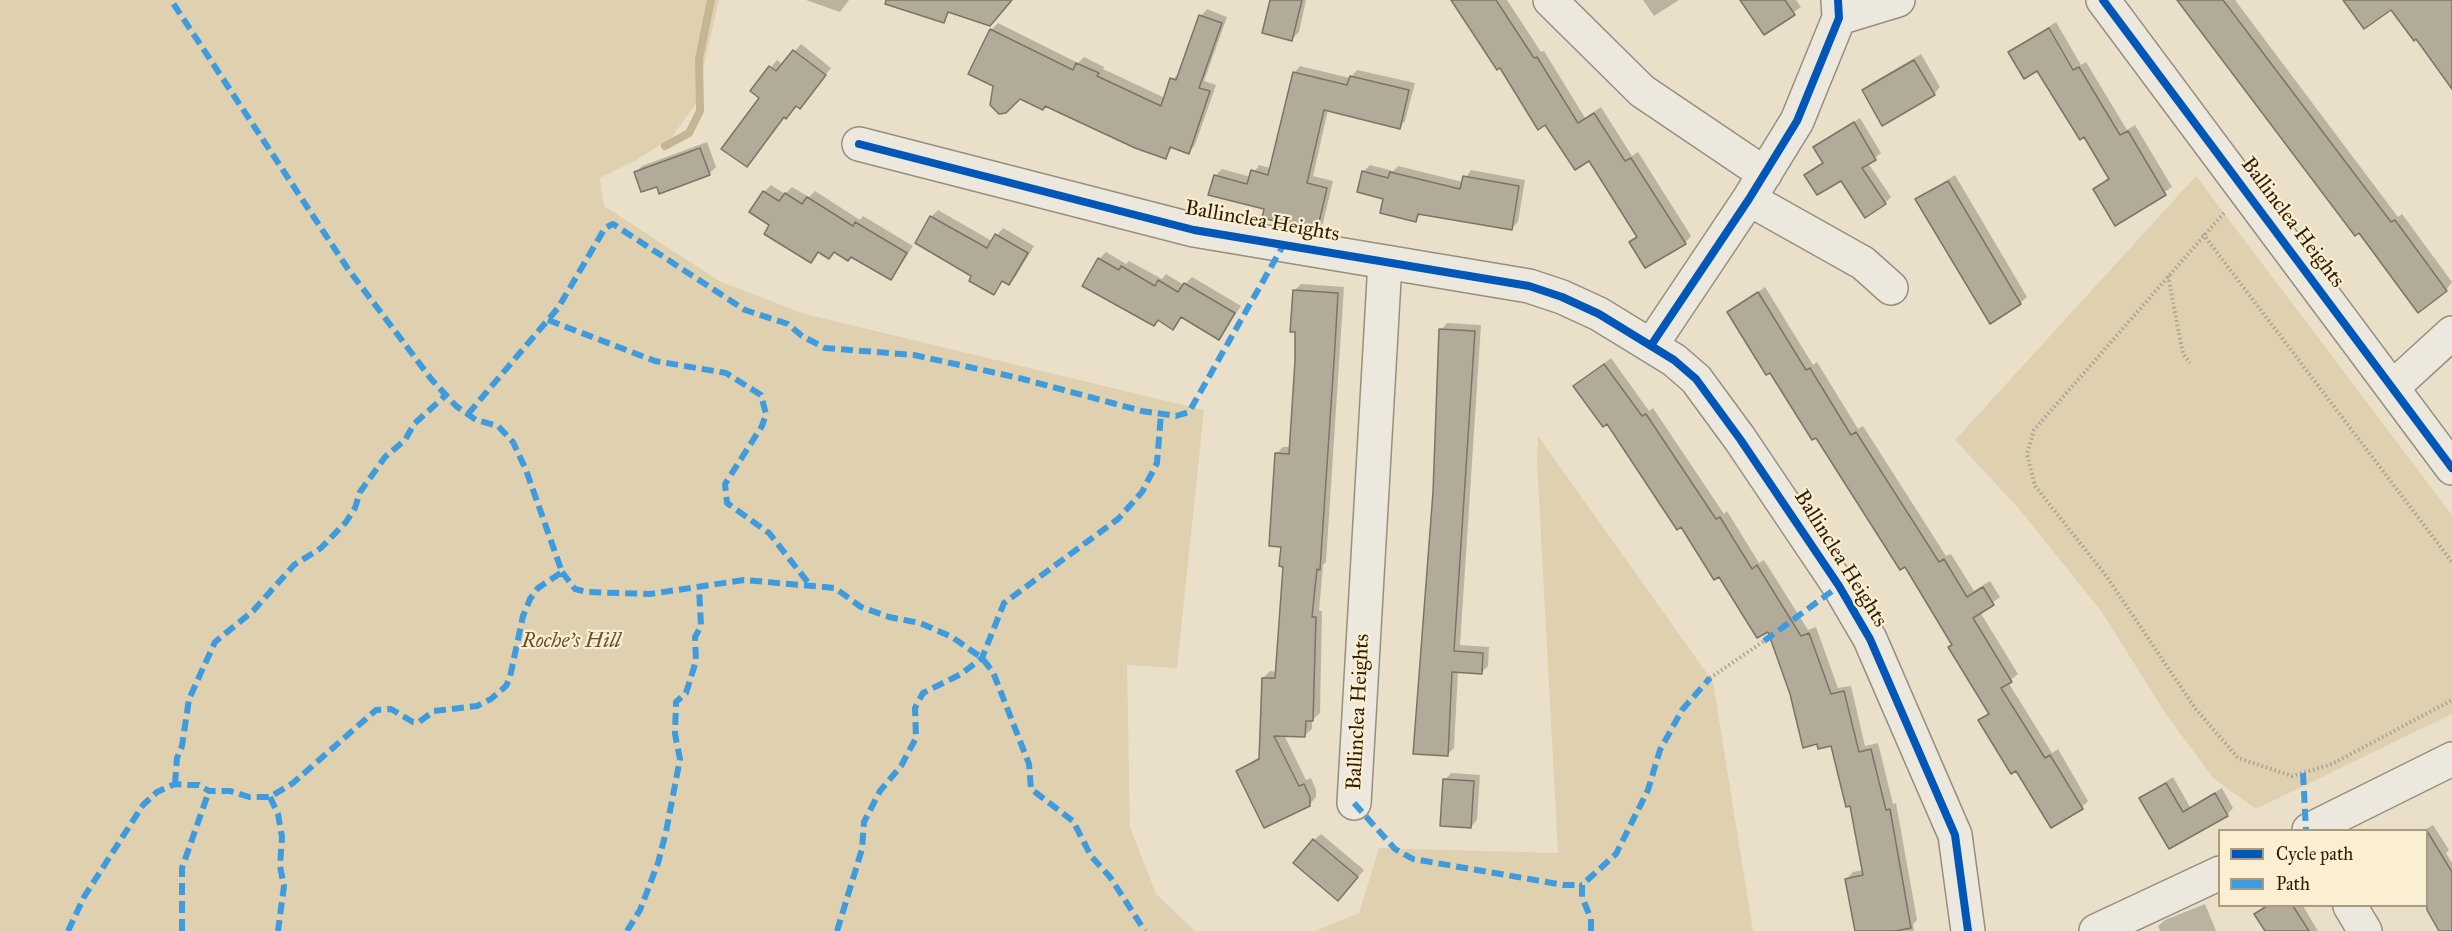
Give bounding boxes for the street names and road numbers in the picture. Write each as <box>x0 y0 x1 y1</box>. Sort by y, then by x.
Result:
street label: Ballinclea Heights <box>2235 153 2349 293</box>
street label: Ballinclea Heights <box>1183 196 1341 248</box>
street label: Ballinclea Heights <box>1788 486 1892 632</box>
street label: Ballinclea Heights <box>1342 633 1376 791</box>

